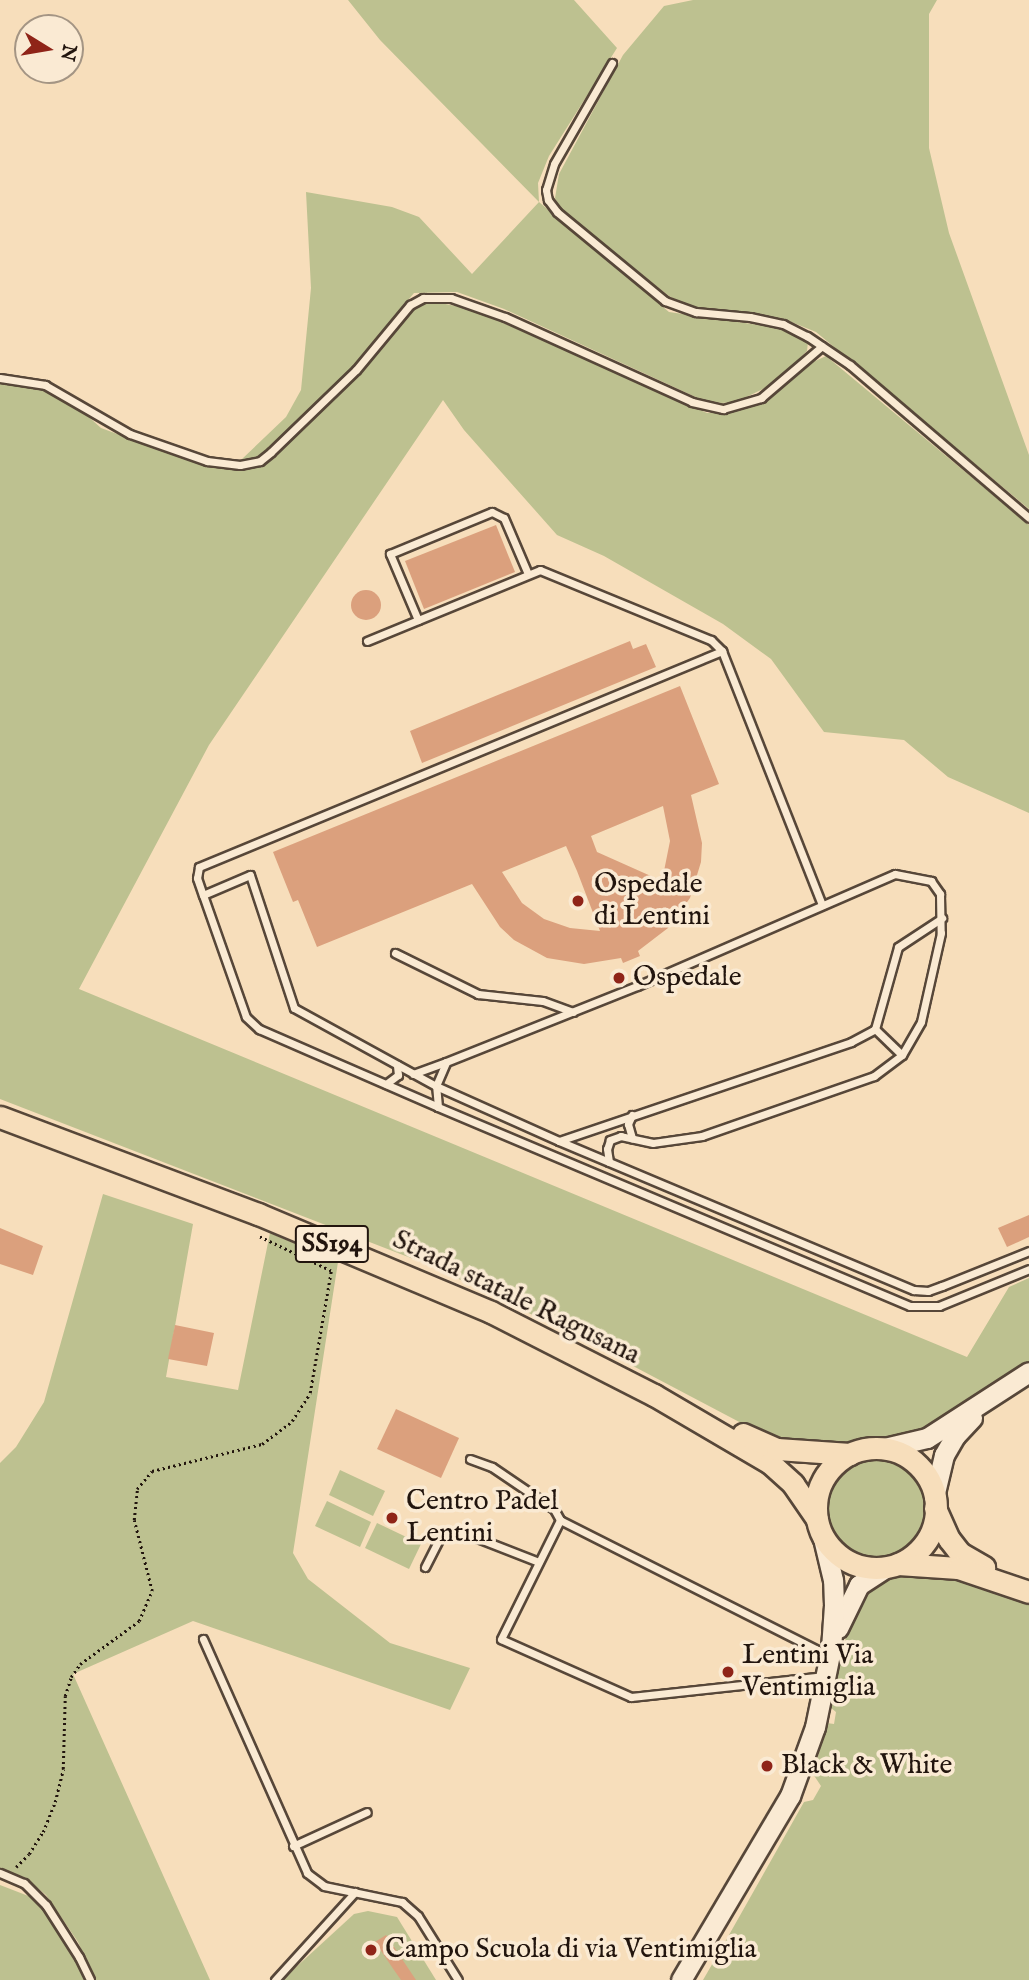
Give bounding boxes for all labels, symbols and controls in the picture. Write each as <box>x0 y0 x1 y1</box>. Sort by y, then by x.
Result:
north arrow <box>14 14 84 84</box>
text: N <box>54 42 81 63</box>
place label: Ospedale di Lentini <box>594 868 710 934</box>
marker: Ospedale di Lentini <box>568 891 588 911</box>
place label: Ospedale <box>633 961 741 995</box>
marker: Ospedale <box>611 970 627 986</box>
road number: SS194 <box>294 1222 370 1266</box>
street label: Strada statale Ragusana <box>387 1223 645 1373</box>
place label: Centro Padel Lentini <box>406 1485 558 1551</box>
marker: Centro Padel Lentini <box>384 1510 400 1526</box>
place label: Lentini Via Ventimiglia <box>742 1639 875 1705</box>
marker: Lentini Via Ventimiglia <box>720 1664 736 1680</box>
place label: Black & White <box>781 1749 952 1783</box>
marker: Black & White <box>759 1758 775 1774</box>
place label: Campo Scuola di via Ventimiglia <box>385 1933 757 1967</box>
marker: Campo Scuola di via Ventimiglia <box>363 1942 379 1958</box>

